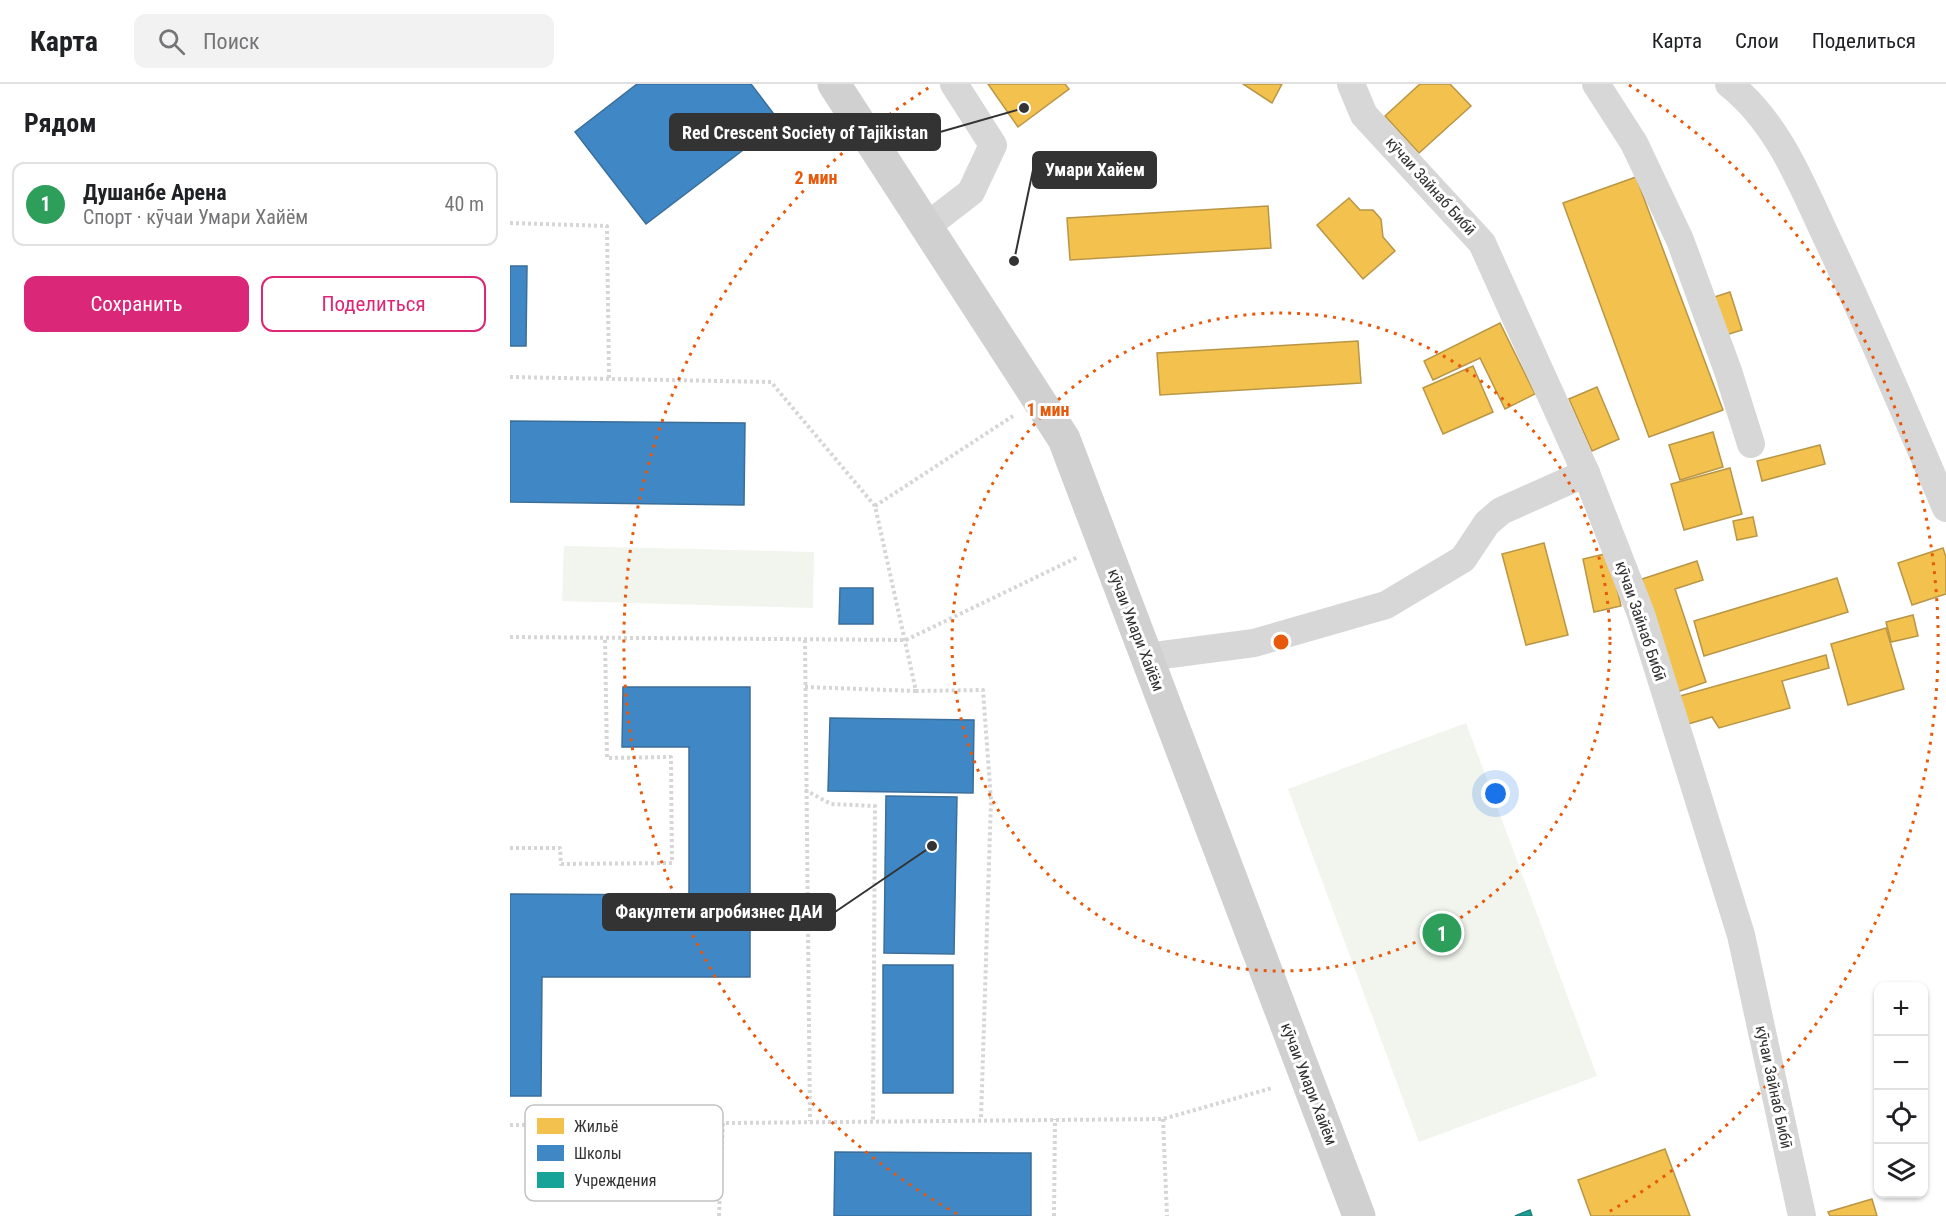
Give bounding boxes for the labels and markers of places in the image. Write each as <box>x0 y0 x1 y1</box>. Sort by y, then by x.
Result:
callout: Red Crescent Society of Tajikistan <box>670 114 940 150</box>
callout: Умари Хайем <box>1033 152 1156 188</box>
centre of rings <box>1271 632 1291 652</box>
callout: Факултети агробизнес ДАИ <box>603 894 835 930</box>
pin: 1 <box>1422 910 1462 956</box>

